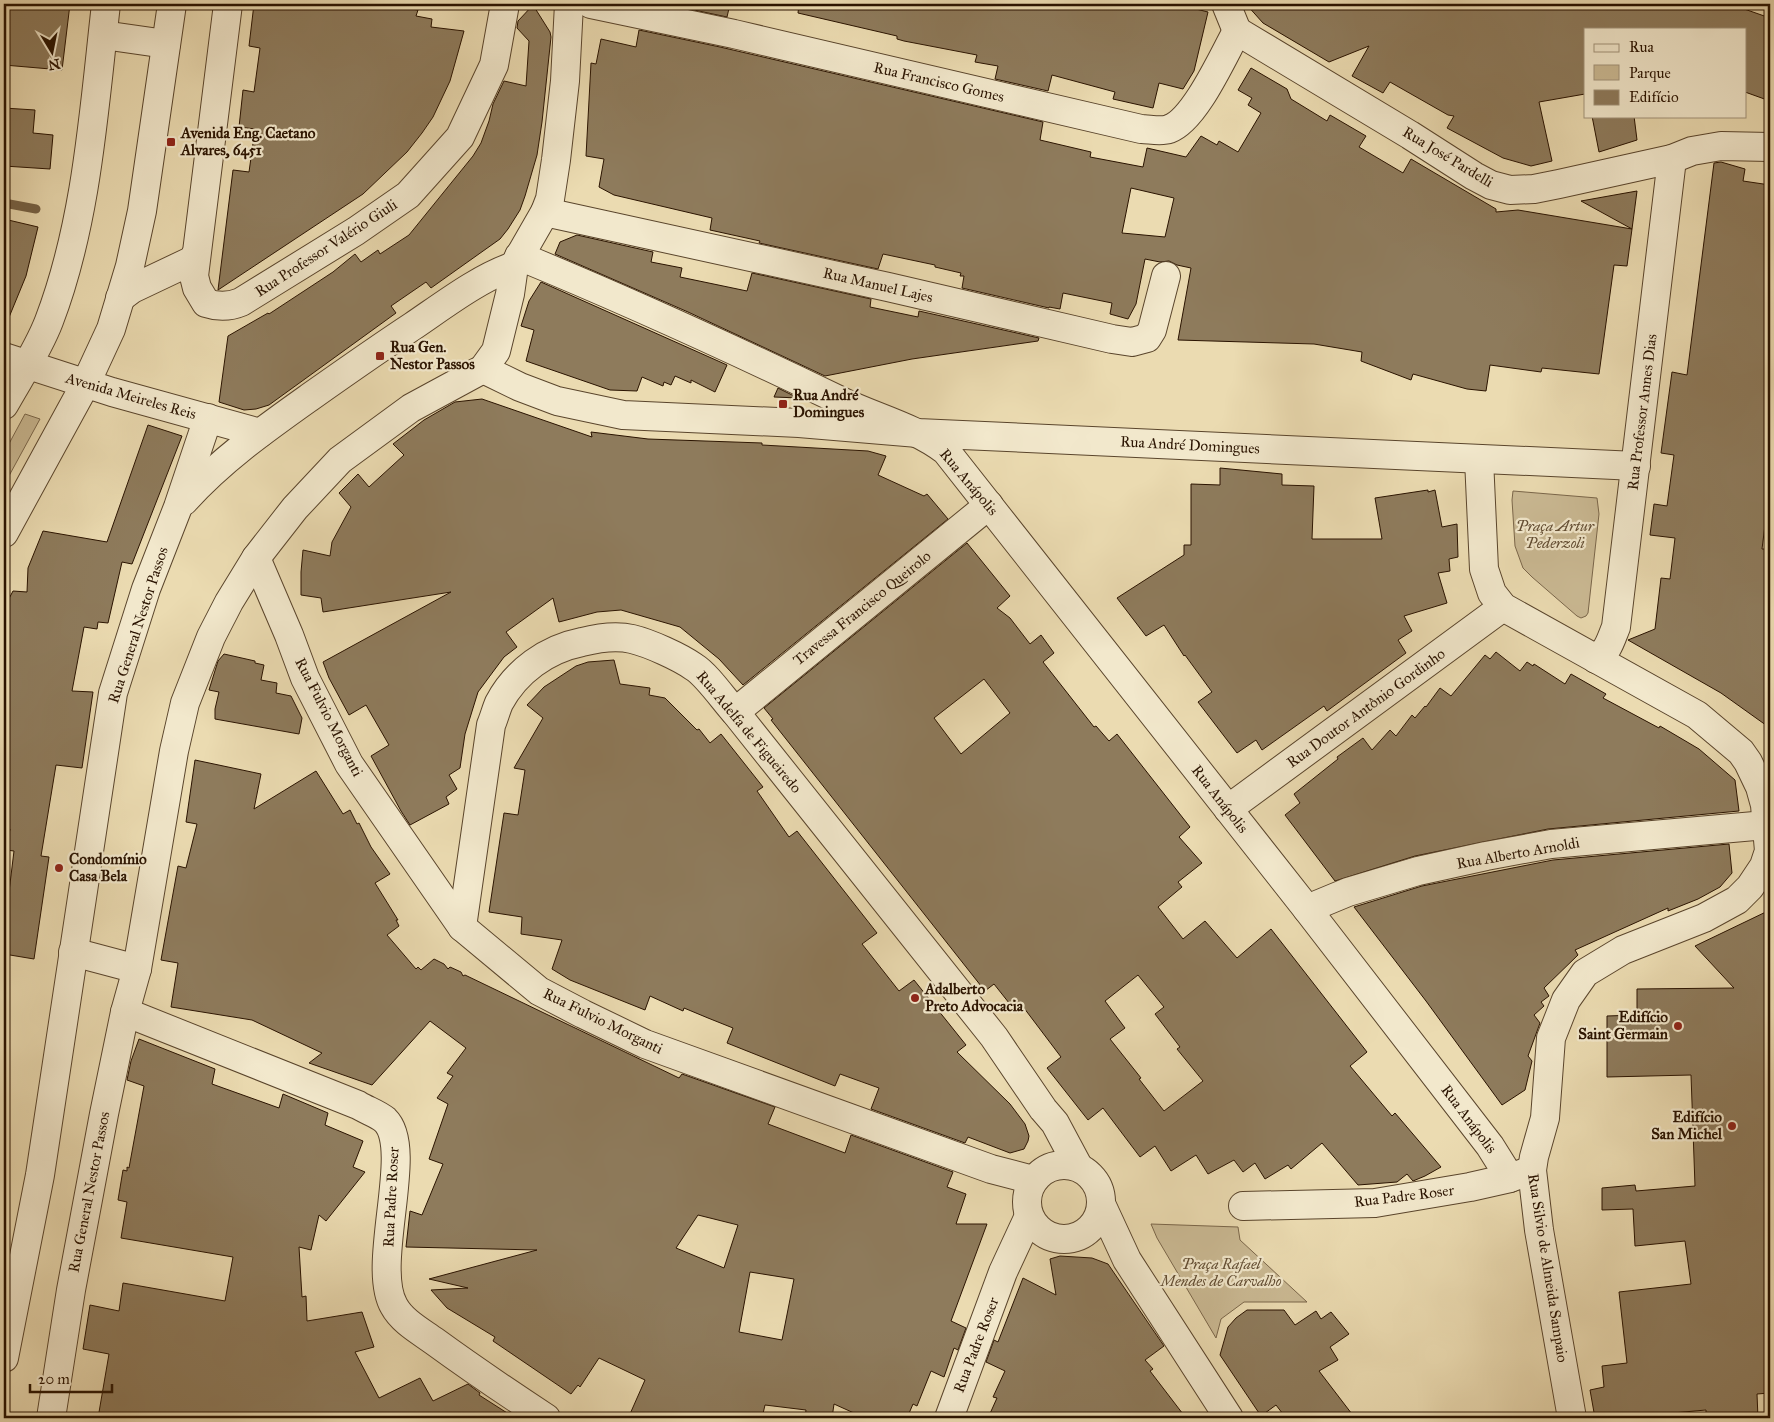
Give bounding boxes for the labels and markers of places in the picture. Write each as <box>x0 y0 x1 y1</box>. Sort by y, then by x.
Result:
place label: Avenida Eng. Caetano Alvares, 6451 <box>180 124 316 160</box>
marker: Avenida Eng. Caetano Alvares, 6451 <box>165 136 177 148</box>
place label: Rua Gen. Nestor Passos <box>390 338 475 373</box>
marker: Rua Gen. Nestor Passos <box>374 350 386 362</box>
place label: Rua André Domingues <box>793 386 865 422</box>
marker: Rua André Domingues <box>777 398 789 410</box>
place label: Condomínio Casa Bela <box>69 850 147 885</box>
marker: Condomínio Casa Bela <box>53 862 65 874</box>
place label: Adalberto Preto Advocacia <box>924 980 1024 1015</box>
marker: Adalberto Preto Advocacia <box>909 992 921 1004</box>
place label: Edifício Saint Germain <box>1578 1008 1669 1043</box>
marker: Edifício Saint Germain <box>1672 1020 1684 1032</box>
place label: Edifício San Michel <box>1651 1108 1723 1143</box>
marker: Edifício San Michel <box>1726 1120 1738 1132</box>

